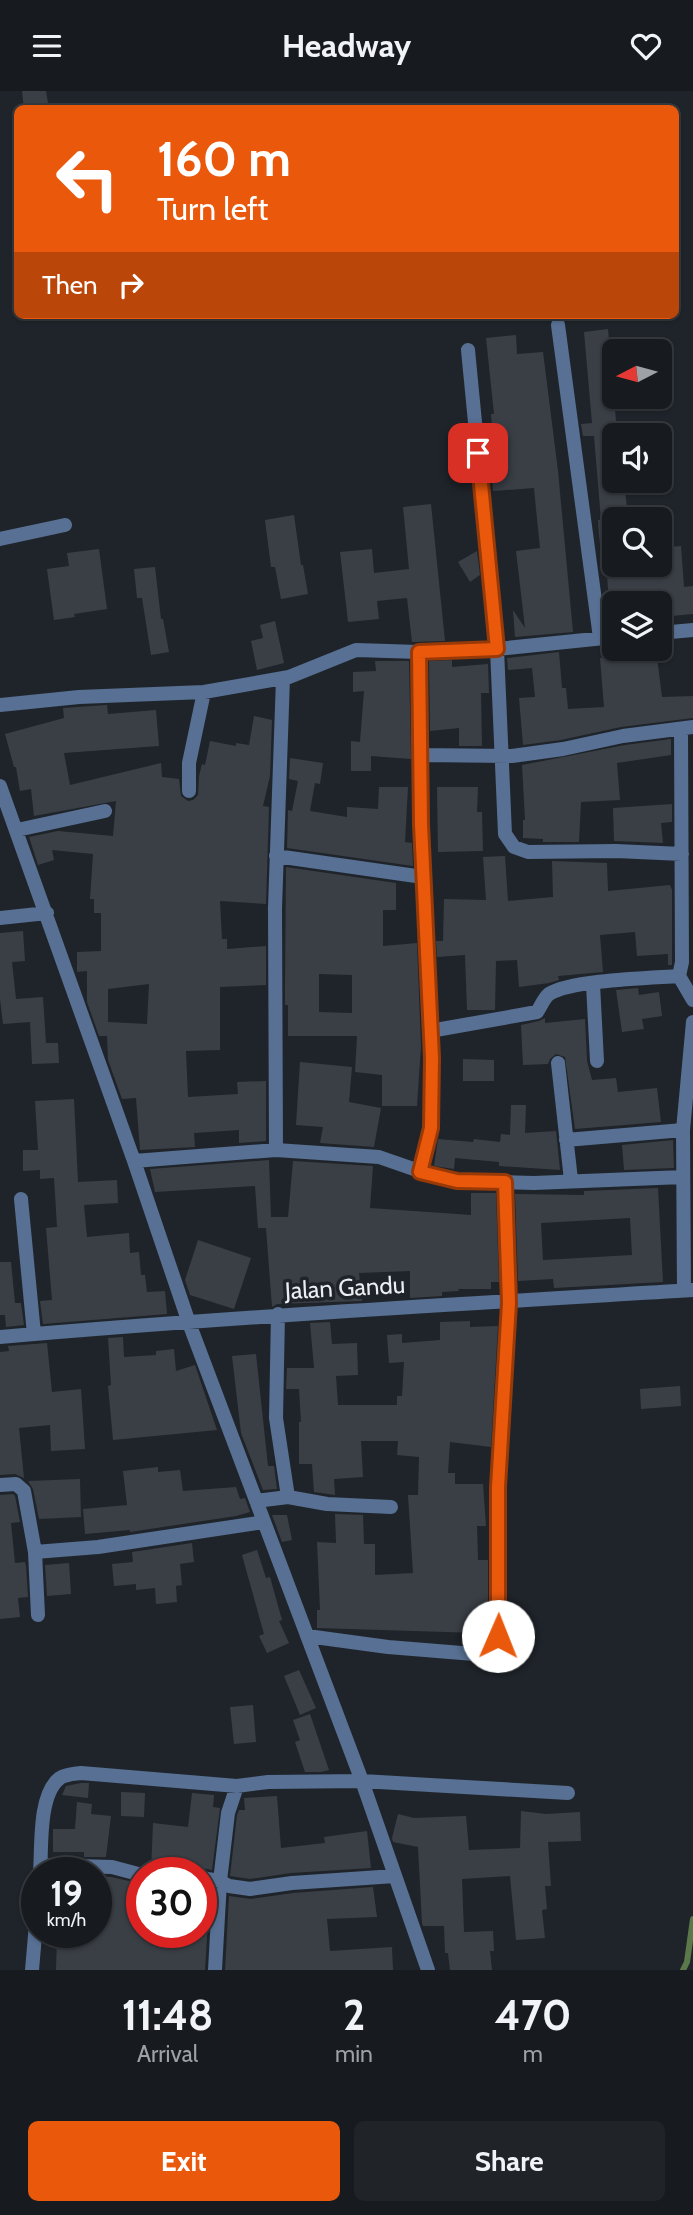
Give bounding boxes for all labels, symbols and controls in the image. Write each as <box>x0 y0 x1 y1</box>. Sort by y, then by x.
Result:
text: Headway <box>282 26 411 65</box>
icon: menu <box>28 27 66 65</box>
icon: heart <box>627 27 665 65</box>
text: 160 m <box>157 129 291 188</box>
icon: left <box>42 133 133 224</box>
text: Turn left <box>157 189 268 228</box>
icon: right <box>112 266 150 304</box>
text: Then <box>42 269 98 301</box>
north arrow <box>602 339 672 409</box>
map controls <box>602 339 672 661</box>
pin <box>448 423 508 483</box>
button: sound <box>602 423 672 493</box>
icon: arrive <box>459 434 497 472</box>
button: search <box>602 507 672 577</box>
button: layers <box>602 591 672 661</box>
street label: Jalan Gandu <box>283 1270 406 1305</box>
position arrow <box>461 1599 535 1673</box>
speed limit sign: 30 <box>126 1857 217 1948</box>
text: 19 <box>50 1872 83 1915</box>
text: km/h <box>47 1909 86 1931</box>
text: 11:48 <box>122 1989 213 2041</box>
text: 2 <box>343 1989 365 2041</box>
text: 470 <box>495 1989 571 2041</box>
text: Arrival <box>137 2040 198 2068</box>
text: min <box>335 2040 373 2068</box>
text: m <box>523 2040 543 2068</box>
button: Exit <box>28 2121 340 2201</box>
button: Share <box>354 2121 665 2201</box>

